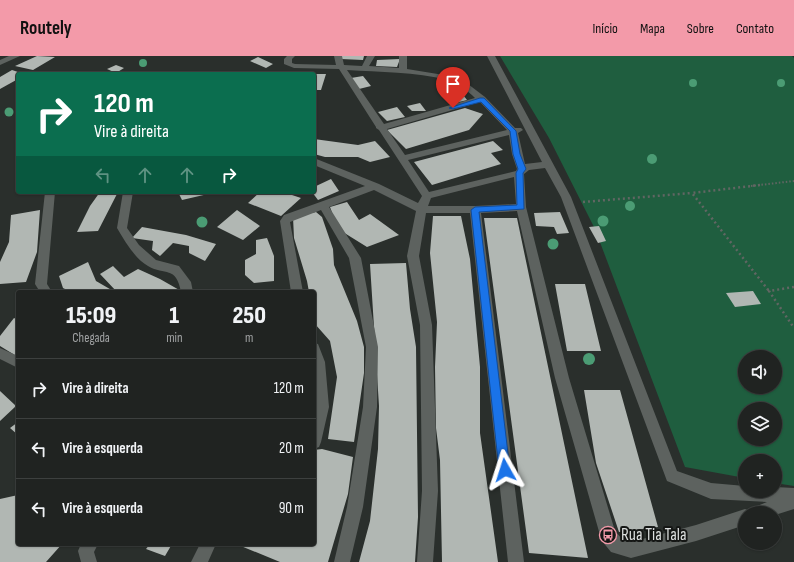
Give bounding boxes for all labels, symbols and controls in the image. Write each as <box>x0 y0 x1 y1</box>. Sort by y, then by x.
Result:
text: Routely <box>20 17 72 40</box>
text: Início <box>592 20 618 37</box>
text: Mapa <box>640 20 665 37</box>
text: Sobre <box>687 20 714 37</box>
text: Contato <box>736 20 774 37</box>
pin <box>436 67 470 108</box>
icon: arrive <box>442 73 464 95</box>
text: 120 m <box>94 87 154 120</box>
icon: right <box>28 88 80 140</box>
text: Vire à direita <box>94 121 169 142</box>
icon: left <box>92 164 114 186</box>
icon: ahead <box>134 164 156 186</box>
icon: ahead <box>176 164 198 186</box>
icon: right <box>218 164 240 186</box>
text: 15:09 <box>66 301 116 330</box>
text: 1 <box>169 301 179 330</box>
text: 250 <box>232 301 266 330</box>
text: Chegada <box>72 330 110 346</box>
text: min <box>166 330 182 346</box>
text: m <box>245 330 253 346</box>
map controls <box>738 350 782 550</box>
button: sound <box>738 350 782 394</box>
icon: right <box>28 378 50 400</box>
text: Vire à direita <box>62 379 129 398</box>
text: 120 m <box>274 379 304 398</box>
button: layers <box>738 402 782 446</box>
icon: left <box>28 438 50 460</box>
text: Vire à esquerda <box>62 439 143 458</box>
text: 20 m <box>279 439 304 458</box>
position arrow <box>484 449 526 491</box>
button: + <box>738 454 782 498</box>
icon: left <box>28 498 50 520</box>
text: Vire à esquerda <box>62 499 143 518</box>
text: 90 m <box>279 499 304 518</box>
button: − <box>738 506 782 550</box>
bus stop icon: Rua Tia Tala <box>598 525 618 545</box>
place label: Rua Tia Tala <box>621 525 687 545</box>

